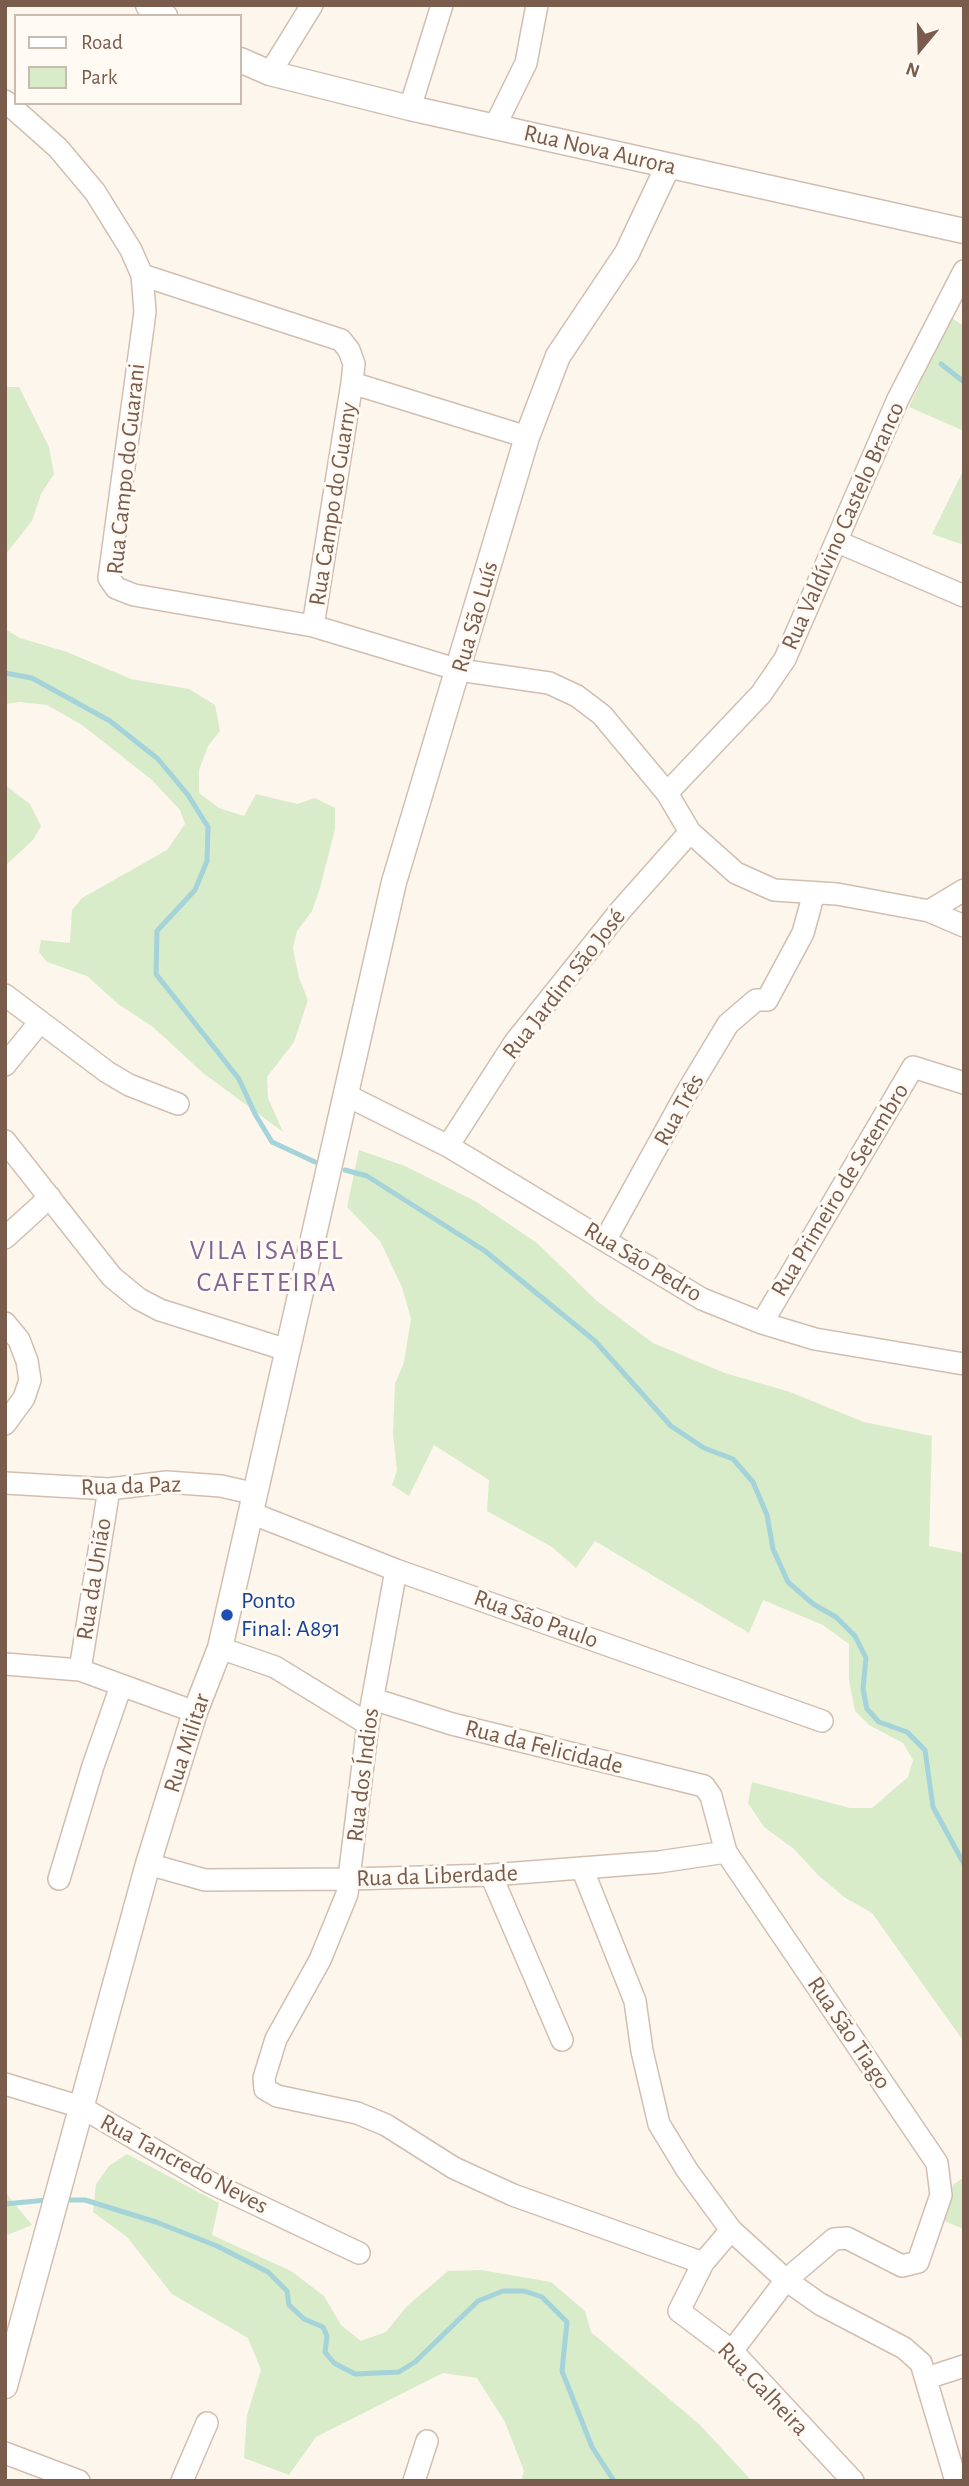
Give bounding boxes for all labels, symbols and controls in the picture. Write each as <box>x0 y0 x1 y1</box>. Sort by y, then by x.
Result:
legend <box>14 14 242 105</box>
north arrow <box>885 14 955 84</box>
text: Road <box>81 32 123 53</box>
text: N <box>904 58 922 80</box>
text: Park <box>81 67 117 88</box>
street label: Rua Nova Aurora <box>521 118 679 182</box>
street label: Rua Campo do Guarani <box>101 362 151 576</box>
street label: Rua Valdívino Castelo Branco <box>775 397 911 655</box>
street label: Rua Campo do Guarny <box>303 400 363 608</box>
street label: Rua São Luís <box>445 558 505 676</box>
street label: Rua Jardim São José <box>496 903 632 1065</box>
street label: Rua Três <box>647 1069 711 1151</box>
street label: Rua Primeiro de Setembro <box>765 1078 915 1302</box>
street label: Rua São Pedro <box>579 1216 707 1308</box>
district label: VILA ISABEL CAFETEIRA <box>191 1234 343 1300</box>
street label: Rua da Paz <box>80 1470 182 1502</box>
street label: Rua da União <box>70 1516 118 1642</box>
street label: Rua São Paulo <box>470 1583 602 1655</box>
place label: Ponto Final: A891 <box>241 1587 341 1643</box>
marker: Ponto Final: A891 <box>219 1607 235 1623</box>
street label: Rua Militar <box>157 1690 217 1796</box>
street label: Rua dos Índios <box>341 1706 385 1844</box>
street label: Rua da Felicidade <box>462 1713 626 1781</box>
street label: Rua da Liberdade <box>356 1859 518 1893</box>
street label: Rua São Tiago <box>801 1971 897 2095</box>
street label: Rua Tancredo Neves <box>95 2108 273 2220</box>
street label: Rua Galheira <box>711 2336 815 2442</box>

